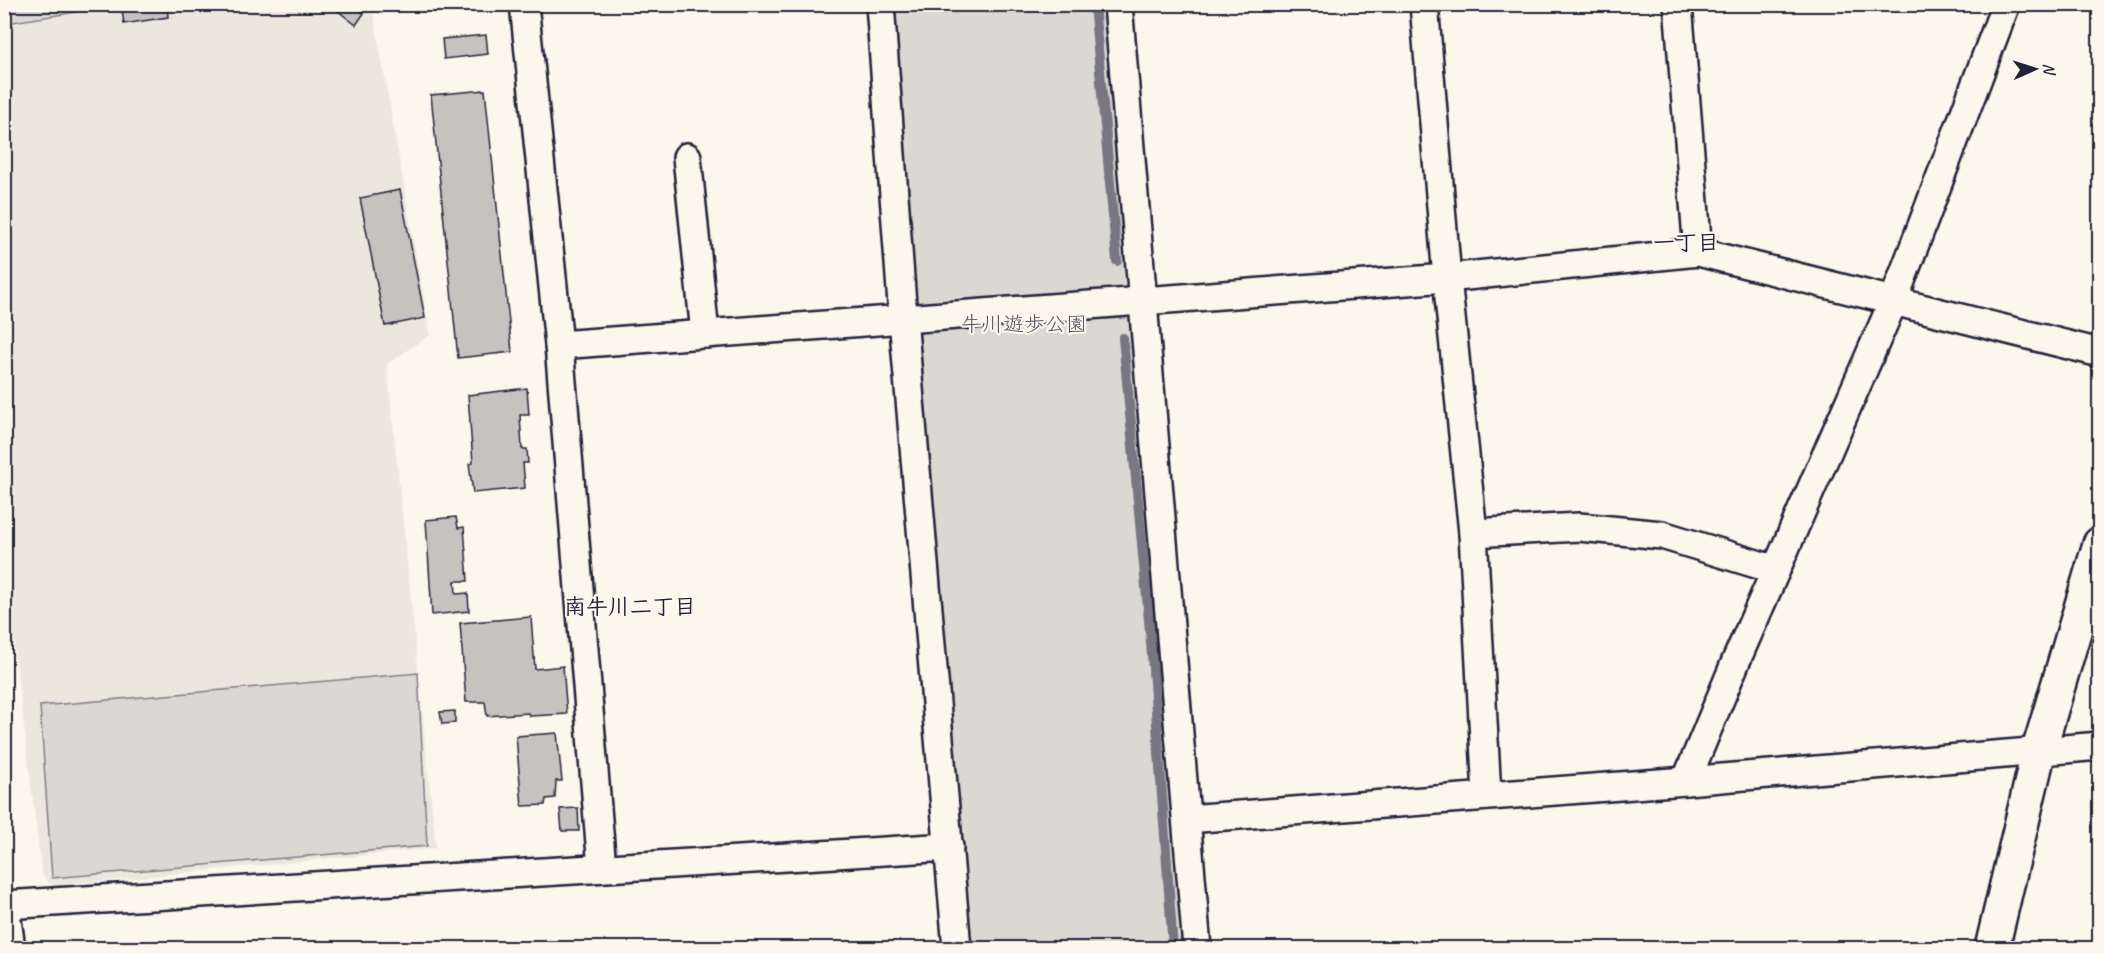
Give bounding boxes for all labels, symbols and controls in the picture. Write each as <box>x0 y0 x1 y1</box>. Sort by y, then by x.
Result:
north arrow <box>2005 39 2065 99</box>
text: N <box>2039 63 2059 77</box>
district label: 一丁目 <box>1653 229 1719 257</box>
park label: 牛川遊歩公園 <box>961 311 1087 337</box>
district label: 南牛川二丁目 <box>564 593 696 621</box>

